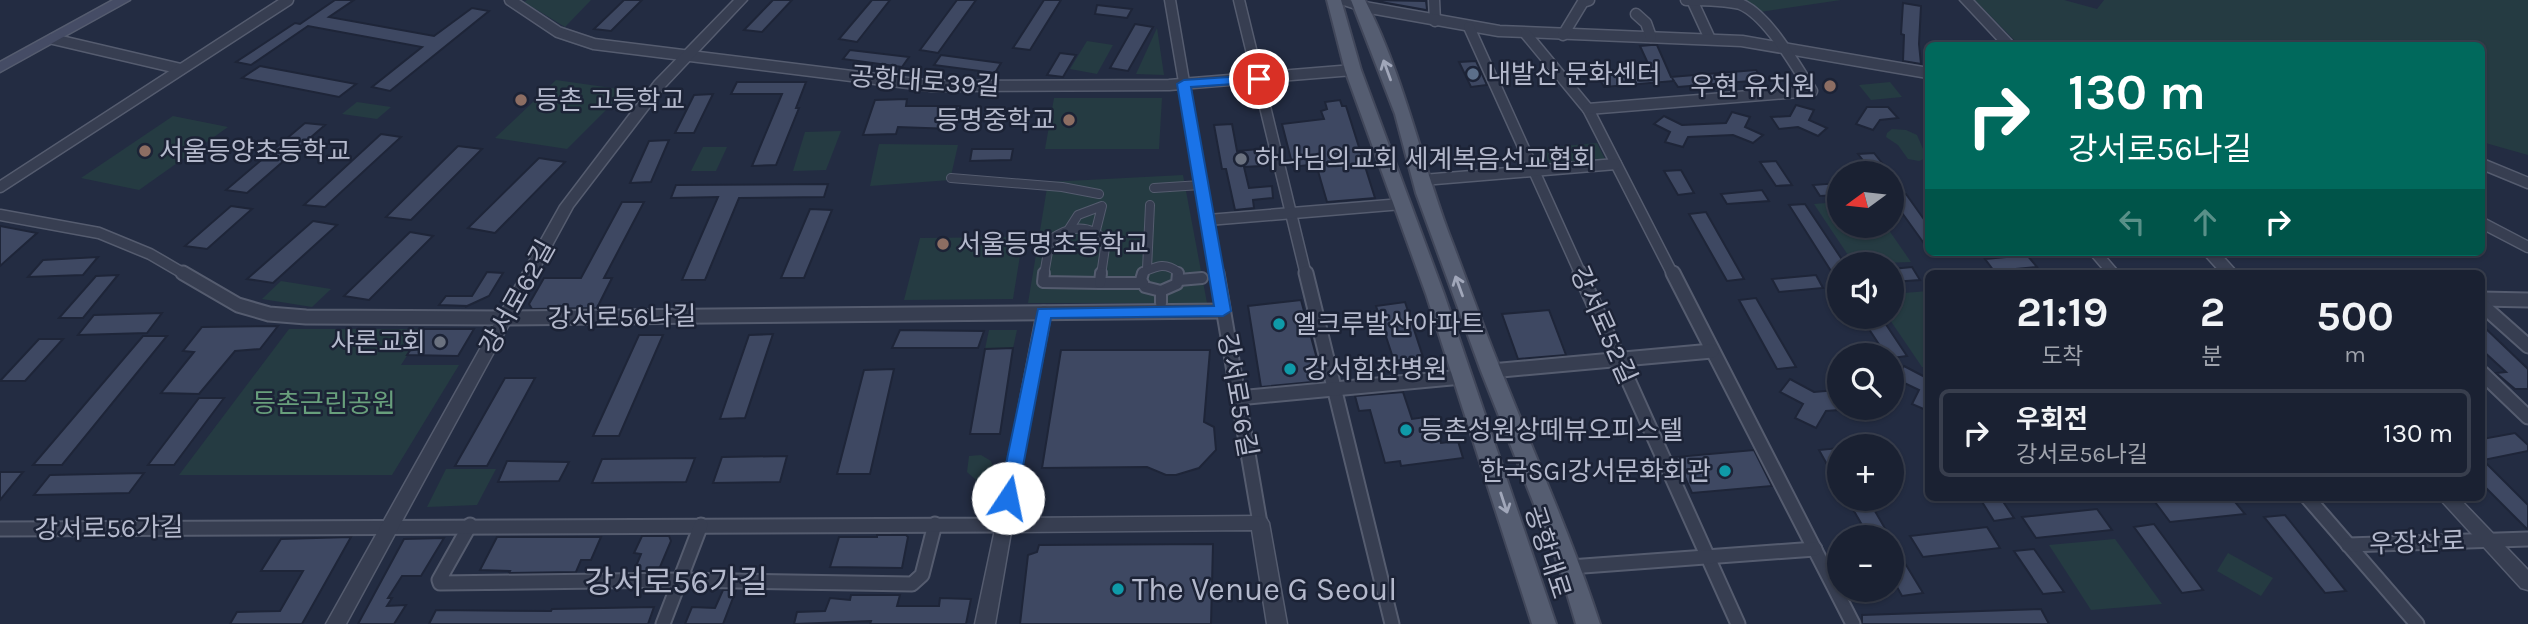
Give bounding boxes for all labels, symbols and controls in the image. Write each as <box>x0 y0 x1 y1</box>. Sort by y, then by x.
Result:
pin <box>1229 49 1289 109</box>
place label: 내발산 문화센터 <box>1487 59 1661 90</box>
icon: arrive <box>1240 60 1278 98</box>
one-way arrow <box>1380 60 1392 82</box>
street label: 공항대로39길 <box>849 61 1001 102</box>
text: 130 m <box>2068 64 2206 121</box>
marker: 내발산 문화센터 <box>1465 66 1481 82</box>
icon: right <box>1953 70 2044 161</box>
place label: 우현 유치원 <box>1690 71 1816 102</box>
marker: 우현 유치원 <box>1822 78 1838 94</box>
place label: 등촌 고등학교 <box>535 85 685 116</box>
marker: 등촌 고등학교 <box>513 92 529 108</box>
place label: 등명중학교 <box>935 105 1055 136</box>
marker: 등명중학교 <box>1061 112 1077 128</box>
text: 강서로56나길 <box>2068 131 2252 168</box>
place label: 서울등양초등학교 <box>159 136 350 167</box>
marker: 서울등양초등학교 <box>137 143 153 159</box>
place label: 하나님의교회 세계복음선교협회 <box>1255 144 1596 175</box>
marker: 하나님의교회 세계복음선교협회 <box>1233 151 1249 167</box>
north arrow <box>1827 161 1904 238</box>
map controls <box>1827 161 1904 602</box>
icon: left <box>2113 203 2151 241</box>
icon: ahead <box>2186 203 2224 241</box>
icon: right <box>2259 203 2297 241</box>
place label: 서울등명초등학교 <box>957 229 1148 260</box>
street label: 강서로62길 <box>473 235 561 360</box>
marker: 서울등명초등학교 <box>935 236 951 252</box>
button: sound <box>1827 252 1904 329</box>
street label: 강서로52길 <box>1564 262 1643 389</box>
one-way arrow <box>1452 275 1465 297</box>
text: 21:19 <box>2016 287 2108 337</box>
text: 2 <box>2200 287 2225 337</box>
text: 500 <box>2316 291 2394 341</box>
street label: 강서로56나길 <box>547 301 697 334</box>
place label: 엘크루발산아파트 <box>1293 309 1484 340</box>
marker: 엘크루발산아파트 <box>1271 316 1287 332</box>
place label: 샤론교회 <box>330 327 426 358</box>
street label: 강서로56길 <box>1211 331 1264 459</box>
marker: 샤론교회 <box>432 334 448 350</box>
text: m <box>2344 341 2366 368</box>
button: search <box>1827 343 1904 420</box>
text: 도착 <box>2041 343 2083 370</box>
text: 분 <box>2202 343 2223 370</box>
place label: 강서힘찬병원 <box>1304 354 1448 385</box>
marker: 강서힘찬병원 <box>1282 361 1298 377</box>
park label: 등촌근린공원 <box>252 388 396 419</box>
text: 우회전 <box>2016 404 2088 435</box>
icon: right <box>1957 414 1995 452</box>
place label: 등촌성원상떼뷰오피스텔 <box>1420 415 1683 446</box>
text: 130 m <box>2383 418 2453 449</box>
marker: 등촌성원상떼뷰오피스텔 <box>1398 422 1414 438</box>
button: + <box>1827 434 1904 511</box>
text: 강서로56나길 <box>2016 441 2148 468</box>
place label: 한국SGI강서문화회관 <box>1480 456 1711 487</box>
position arrow <box>971 461 1045 535</box>
marker: 한국SGI강서문화회관 <box>1717 463 1733 479</box>
one-way arrow <box>1499 491 1511 513</box>
street label: 공항대로 <box>1518 502 1577 602</box>
street label: 강서로56가길 <box>34 512 184 545</box>
button: − <box>1827 525 1904 602</box>
street label: 우장산로 <box>2369 525 2465 560</box>
street label: 강서로56가길 <box>584 564 768 601</box>
place label: The Venue G Seoul <box>1132 571 1397 608</box>
marker: The Venue G Seoul <box>1110 581 1126 597</box>

